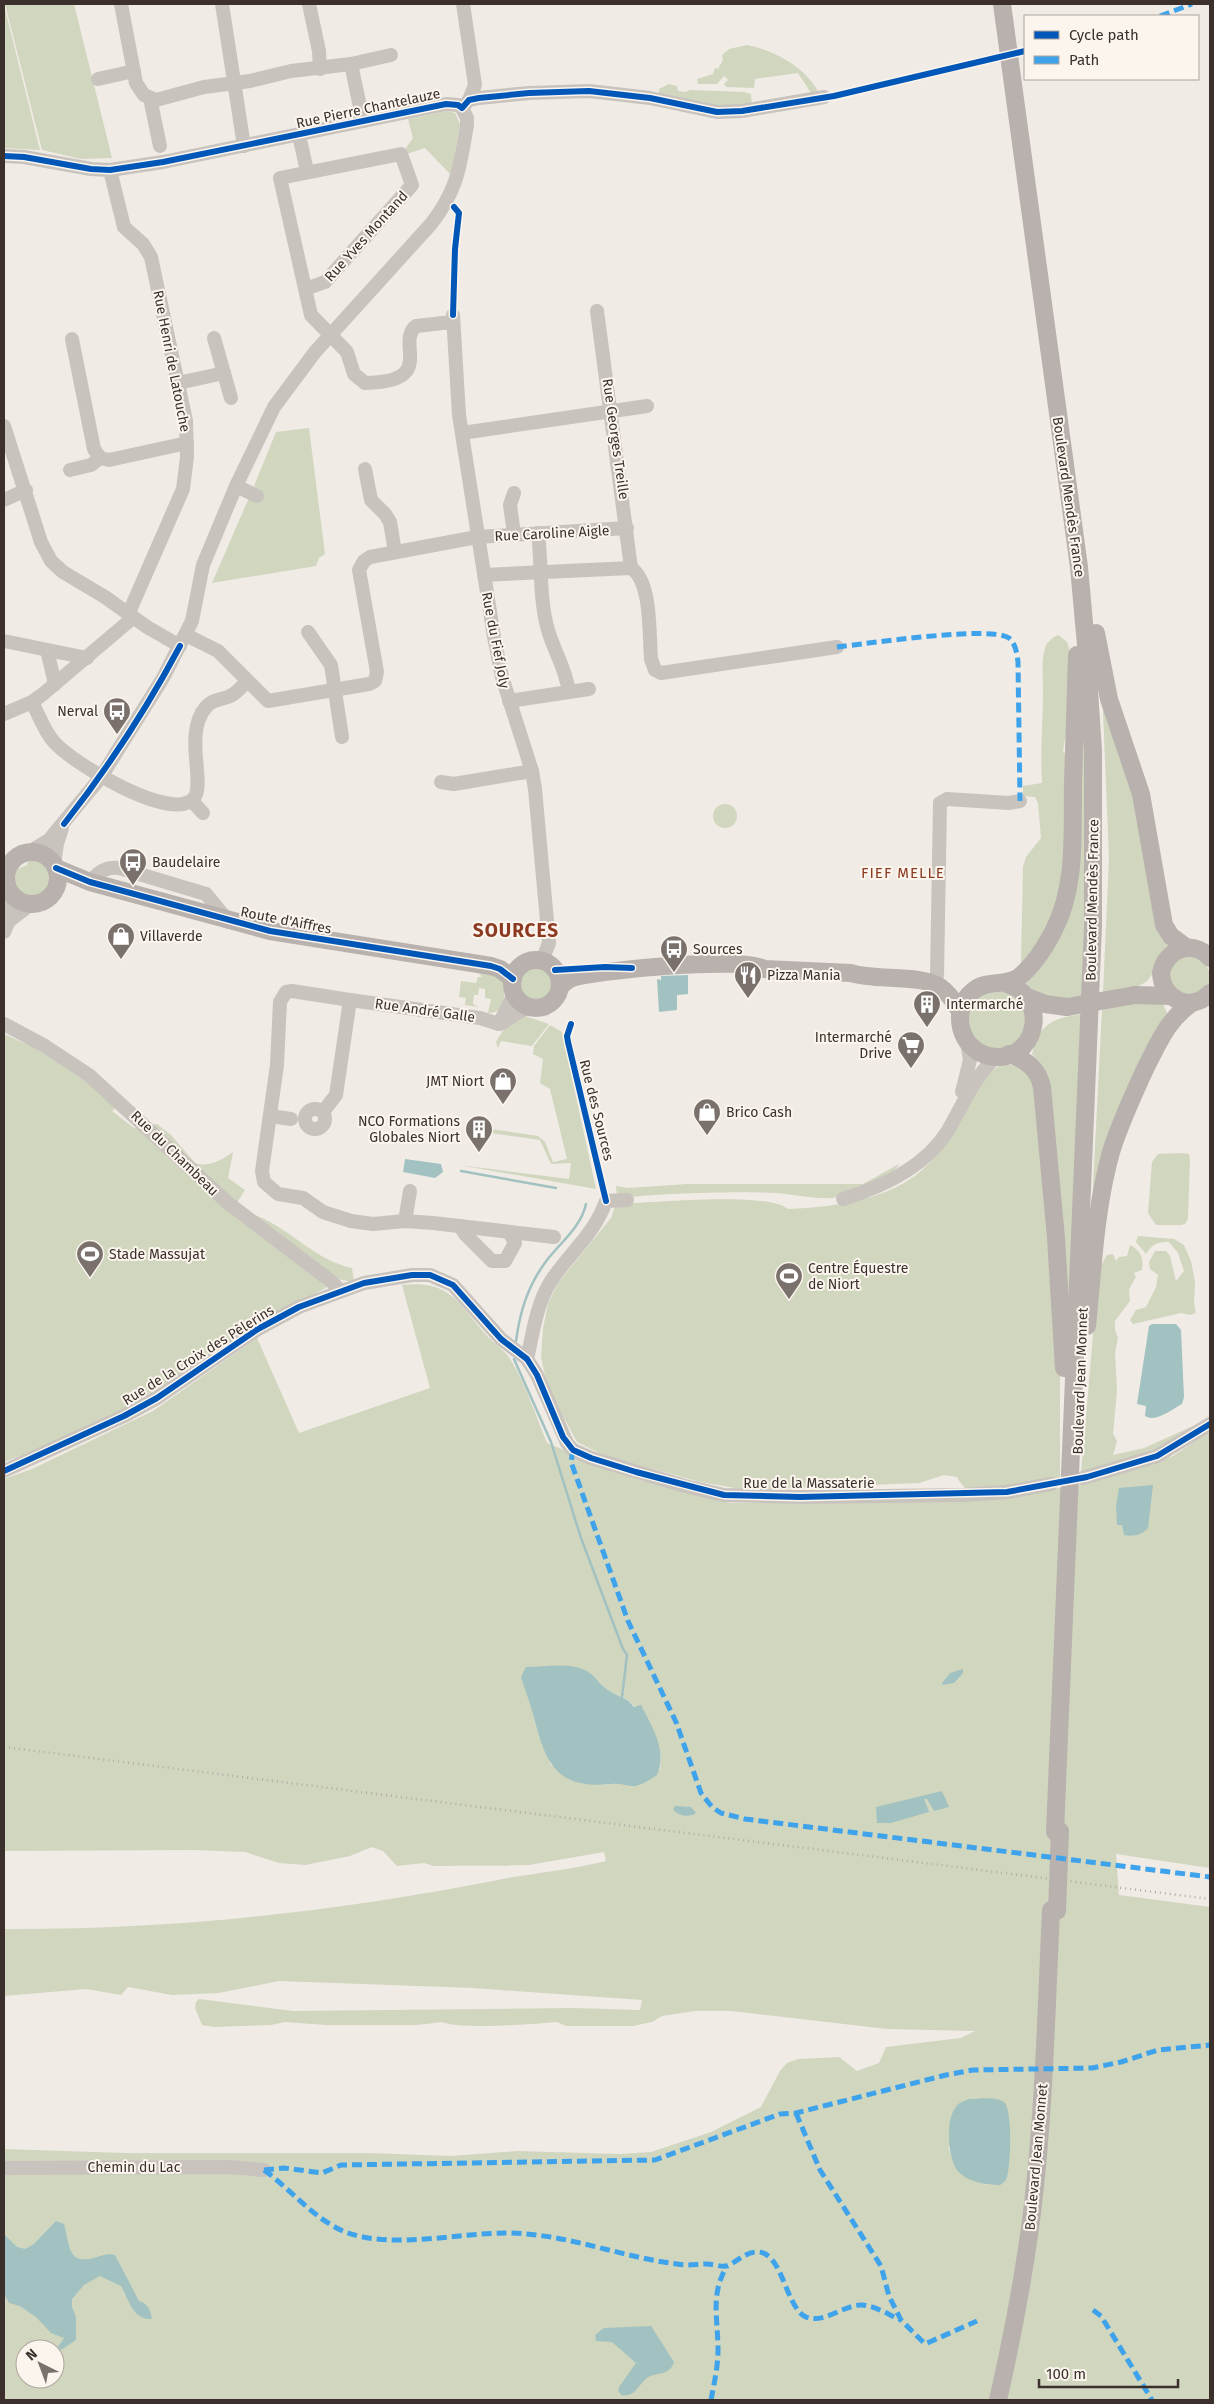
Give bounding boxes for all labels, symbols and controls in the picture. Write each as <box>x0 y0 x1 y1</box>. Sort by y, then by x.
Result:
legend <box>1024 15 1199 80</box>
text: Cycle path <box>1069 26 1139 44</box>
text: Path <box>1069 51 1099 69</box>
street label: Rue Pierre Chantelauze <box>294 85 442 132</box>
street label: Rue Yves Montand <box>321 188 412 285</box>
street label: Rue Henri de Latouche <box>149 289 194 434</box>
street label: Rue Georges Treille <box>599 378 632 501</box>
street label: Boulevard Mendès France <box>1049 416 1088 578</box>
street label: Rue Caroline Aigle <box>494 522 610 545</box>
street label: Rue du Fief Joly <box>478 590 513 690</box>
bus stop icon: Nerval <box>102 696 132 735</box>
place label: Nerval <box>57 703 98 720</box>
street label: Boulevard Mendès France <box>1083 819 1102 981</box>
bus stop icon: Baudelaire <box>118 847 148 886</box>
place label: Baudelaire <box>152 854 221 871</box>
district label: FIEF MELLE <box>861 864 945 882</box>
street label: Route d'Aiffres <box>239 903 333 938</box>
district label: SOURCES <box>473 919 559 942</box>
shop icon: Villaverde <box>106 921 136 960</box>
place label: Villaverde <box>140 928 203 945</box>
bus stop icon: Sources <box>659 934 689 973</box>
place label: Sources <box>693 941 743 958</box>
restaurant icon: Pizza Mania <box>733 960 763 999</box>
place label: Pizza Mania <box>767 967 841 984</box>
building icon: Intermarché <box>912 989 942 1028</box>
street label: Rue André Galle <box>374 995 476 1026</box>
place label: Intermarché <box>946 996 1023 1013</box>
place label: Intermarché Drive <box>815 1029 892 1062</box>
supermarket icon: Intermarché Drive <box>896 1030 926 1069</box>
street label: Rue des Sources <box>576 1058 617 1163</box>
shop icon: JMT Niort <box>488 1066 518 1105</box>
place label: JMT Niort <box>426 1073 485 1090</box>
shop icon: Brico Cash <box>692 1097 722 1136</box>
place label: Brico Cash <box>726 1104 792 1121</box>
street label: Rue du Chambeau <box>127 1107 222 1200</box>
place label: NCO Formations Globales Niort <box>358 1113 461 1146</box>
building icon: NCO Formations Globales Niort <box>464 1114 494 1153</box>
sports icon: Stade Massujat <box>75 1239 105 1278</box>
place label: Stade Massujat <box>109 1246 206 1263</box>
place label: Centre Équestre de Niort <box>808 1259 908 1293</box>
sports icon: Centre Équestre de Niort <box>774 1261 804 1300</box>
street label: Rue de la Croix des Pèlerins <box>119 1301 278 1409</box>
street label: Boulevard Jean Monnet <box>1069 1306 1092 1455</box>
street label: Rue de la Massaterie <box>743 1475 875 1492</box>
street label: Boulevard Jean Monnet <box>1022 2082 1051 2231</box>
street label: Chemin du Lac <box>88 2159 181 2176</box>
north arrow <box>15 2339 65 2389</box>
text: N <box>22 2345 41 2364</box>
scale bar <box>1039 2356 1178 2388</box>
text: 100 m <box>1046 2365 1086 2383</box>

